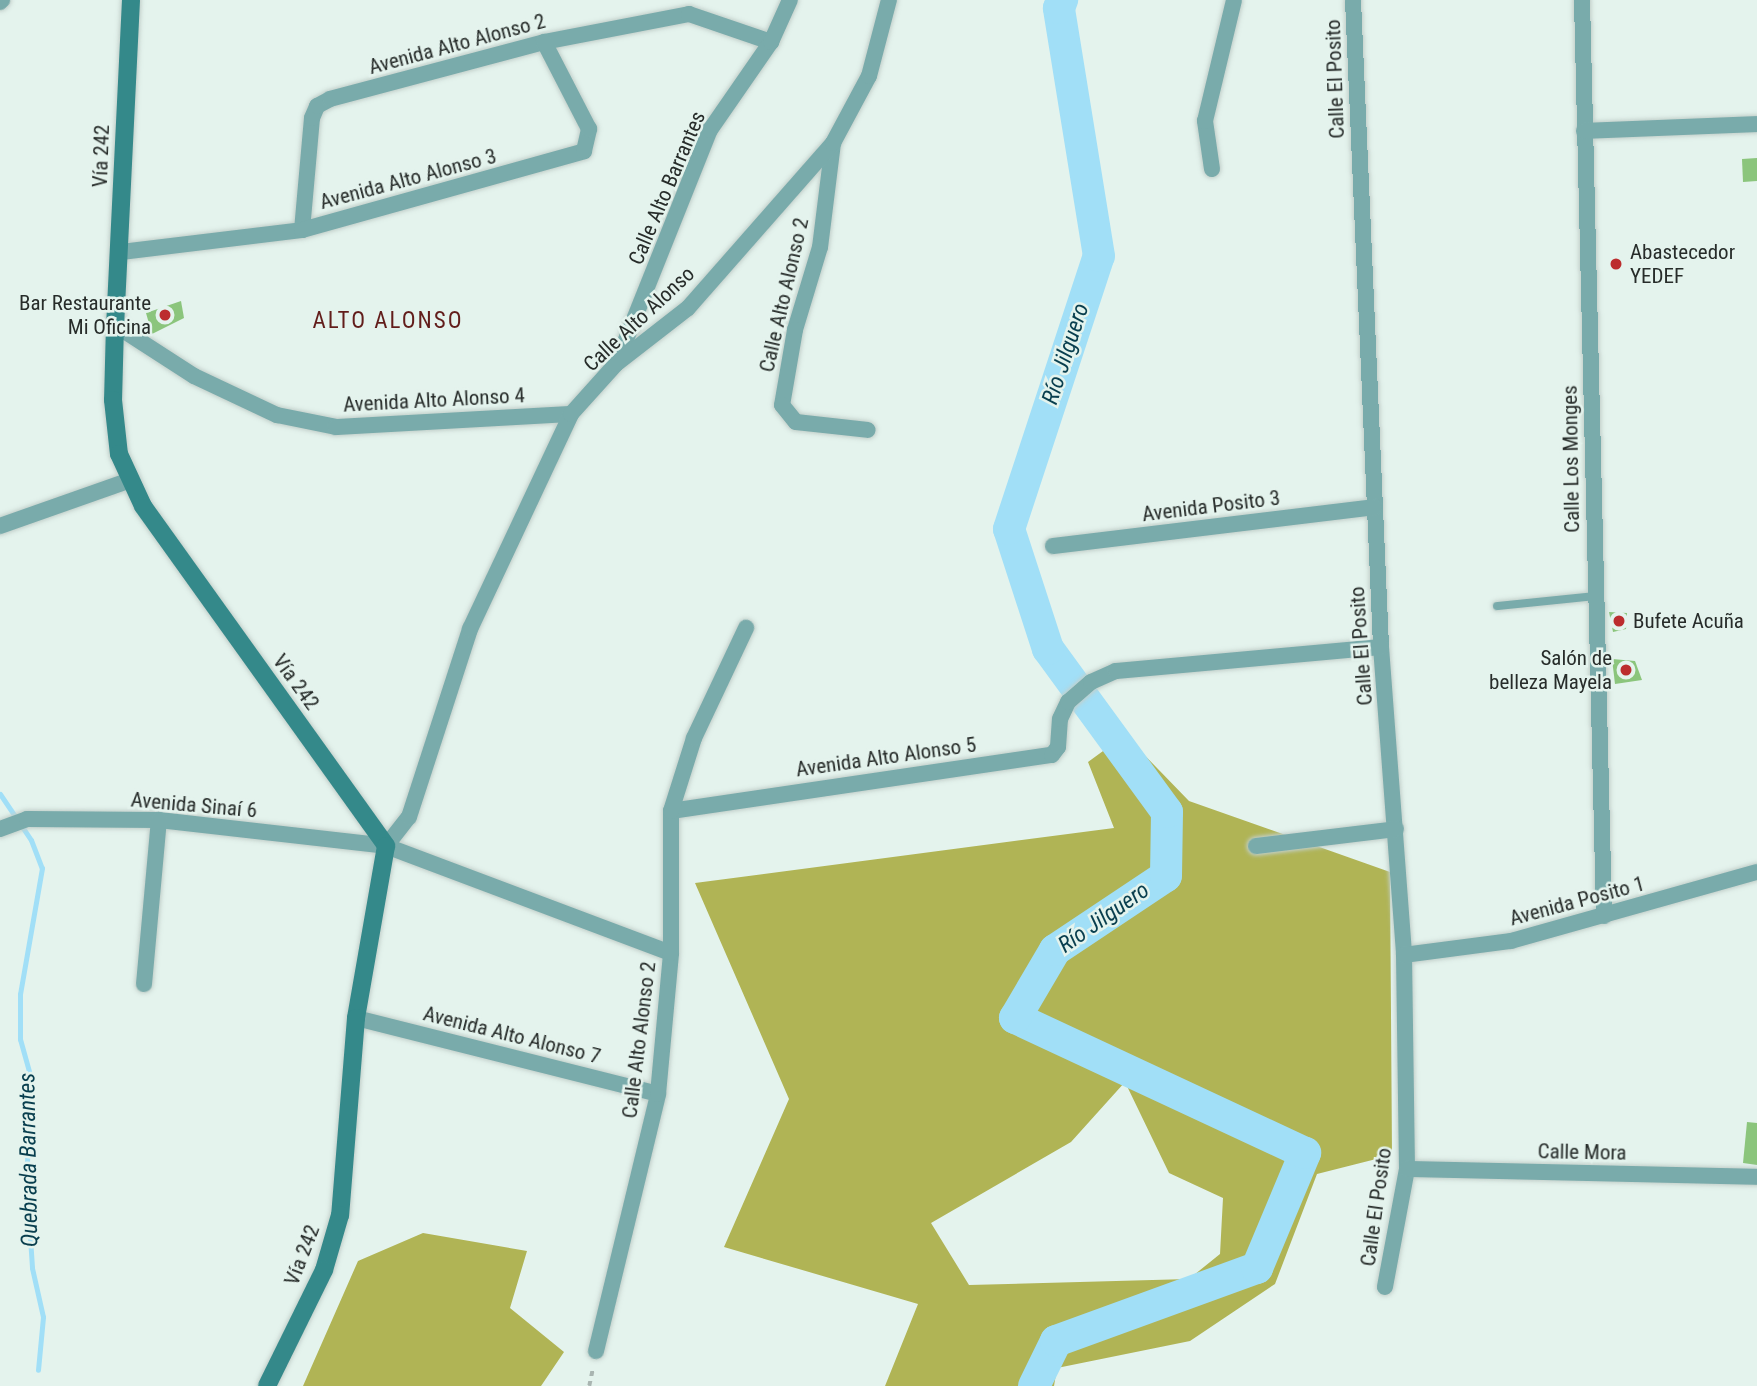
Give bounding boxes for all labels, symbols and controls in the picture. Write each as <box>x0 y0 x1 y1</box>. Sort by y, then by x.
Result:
street label: Avenida Alto Alonso 2 <box>366 8 548 80</box>
street label: Calle El Posito <box>1320 19 1350 139</box>
street label: Calle Alto Barrantes <box>623 107 711 269</box>
street label: Vía 242 <box>87 124 115 188</box>
street label: Avenida Alto Alonso 3 <box>317 143 499 215</box>
street label: Calle Alto Alonso 2 <box>754 215 814 375</box>
place label: Abastecedor YEDEF <box>1630 239 1735 289</box>
marker: Abastecedor YEDEF <box>1608 256 1624 272</box>
street label: Calle Alto Alonso <box>578 261 700 377</box>
place label: Bar Restaurante Mi Oficina <box>19 290 151 340</box>
water label: Río Jilguero <box>1037 300 1095 408</box>
marker: Bar Restaurante Mi Oficina <box>157 307 173 323</box>
district label: ALTO ALONSO <box>314 307 462 335</box>
street label: Avenida Alto Alonso 4 <box>343 383 525 417</box>
street label: Calle Los Monges <box>1557 385 1585 533</box>
street label: Avenida Posito 3 <box>1141 485 1281 527</box>
street label: Calle El Posito <box>1344 586 1378 706</box>
place label: Bufete Acuña <box>1633 608 1744 634</box>
marker: Bufete Acuña <box>1611 613 1627 629</box>
place label: Salón de belleza Mayela <box>1489 645 1612 695</box>
street label: Vía 242 <box>267 649 325 715</box>
marker: Salón de belleza Mayela <box>1618 662 1634 678</box>
street label: Avenida Alto Alonso 5 <box>794 732 978 782</box>
street label: Avenida Sinaí 6 <box>130 787 258 823</box>
street label: Avenida Posito 1 <box>1507 871 1647 931</box>
water label: Río Jilguero <box>1053 877 1155 959</box>
street label: Calle Alto Alonso 2 <box>617 960 661 1120</box>
street label: Avenida Alto Alonso 7 <box>421 1001 603 1069</box>
water label: Quebrada Barrantes <box>14 1073 44 1247</box>
street label: Calle Mora <box>1537 1139 1627 1165</box>
street label: Calle El Posito <box>1355 1146 1397 1268</box>
street label: Vía 242 <box>279 1221 325 1289</box>

